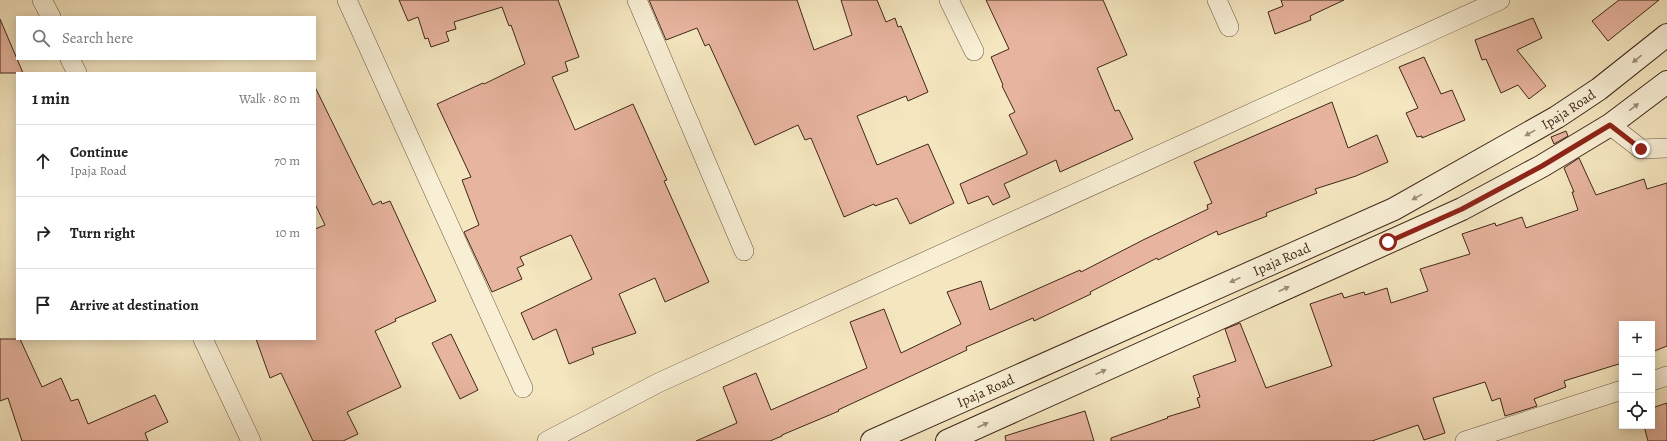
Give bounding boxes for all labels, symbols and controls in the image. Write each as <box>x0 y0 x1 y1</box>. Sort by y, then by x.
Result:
search box <box>16 16 316 60</box>
icon: search <box>30 27 52 49</box>
text: Search here <box>62 28 133 48</box>
one-way arrow <box>1631 54 1642 63</box>
street label: Ipaja Road <box>1538 85 1600 134</box>
text: 1 min <box>32 87 70 110</box>
text: Walk · 80 m <box>239 90 300 107</box>
one-way arrow <box>1629 103 1640 111</box>
one-way arrow <box>1524 129 1536 136</box>
route end <box>1632 140 1650 158</box>
text: Continue <box>70 142 128 162</box>
icon: ahead <box>32 150 54 172</box>
text: 70 m <box>274 152 300 169</box>
text: Ipaja Road <box>70 162 127 179</box>
one-way arrow <box>1411 193 1423 200</box>
icon: right <box>32 222 54 244</box>
text: Turn right <box>70 223 135 243</box>
text: 10 m <box>275 224 300 241</box>
route start <box>1379 233 1397 251</box>
street label: Ipaja Road <box>1250 238 1314 281</box>
one-way arrow <box>1229 277 1241 283</box>
one-way arrow <box>1278 286 1289 292</box>
icon: arrive <box>32 294 54 316</box>
text: Arrive at destination <box>70 295 199 315</box>
map controls <box>1619 321 1655 429</box>
button: + <box>1619 321 1655 357</box>
button: − <box>1619 357 1655 393</box>
one-way arrow <box>1096 368 1108 374</box>
street label: Ipaja Road <box>954 370 1018 412</box>
button: locate <box>1619 393 1655 429</box>
one-way arrow <box>977 422 988 428</box>

